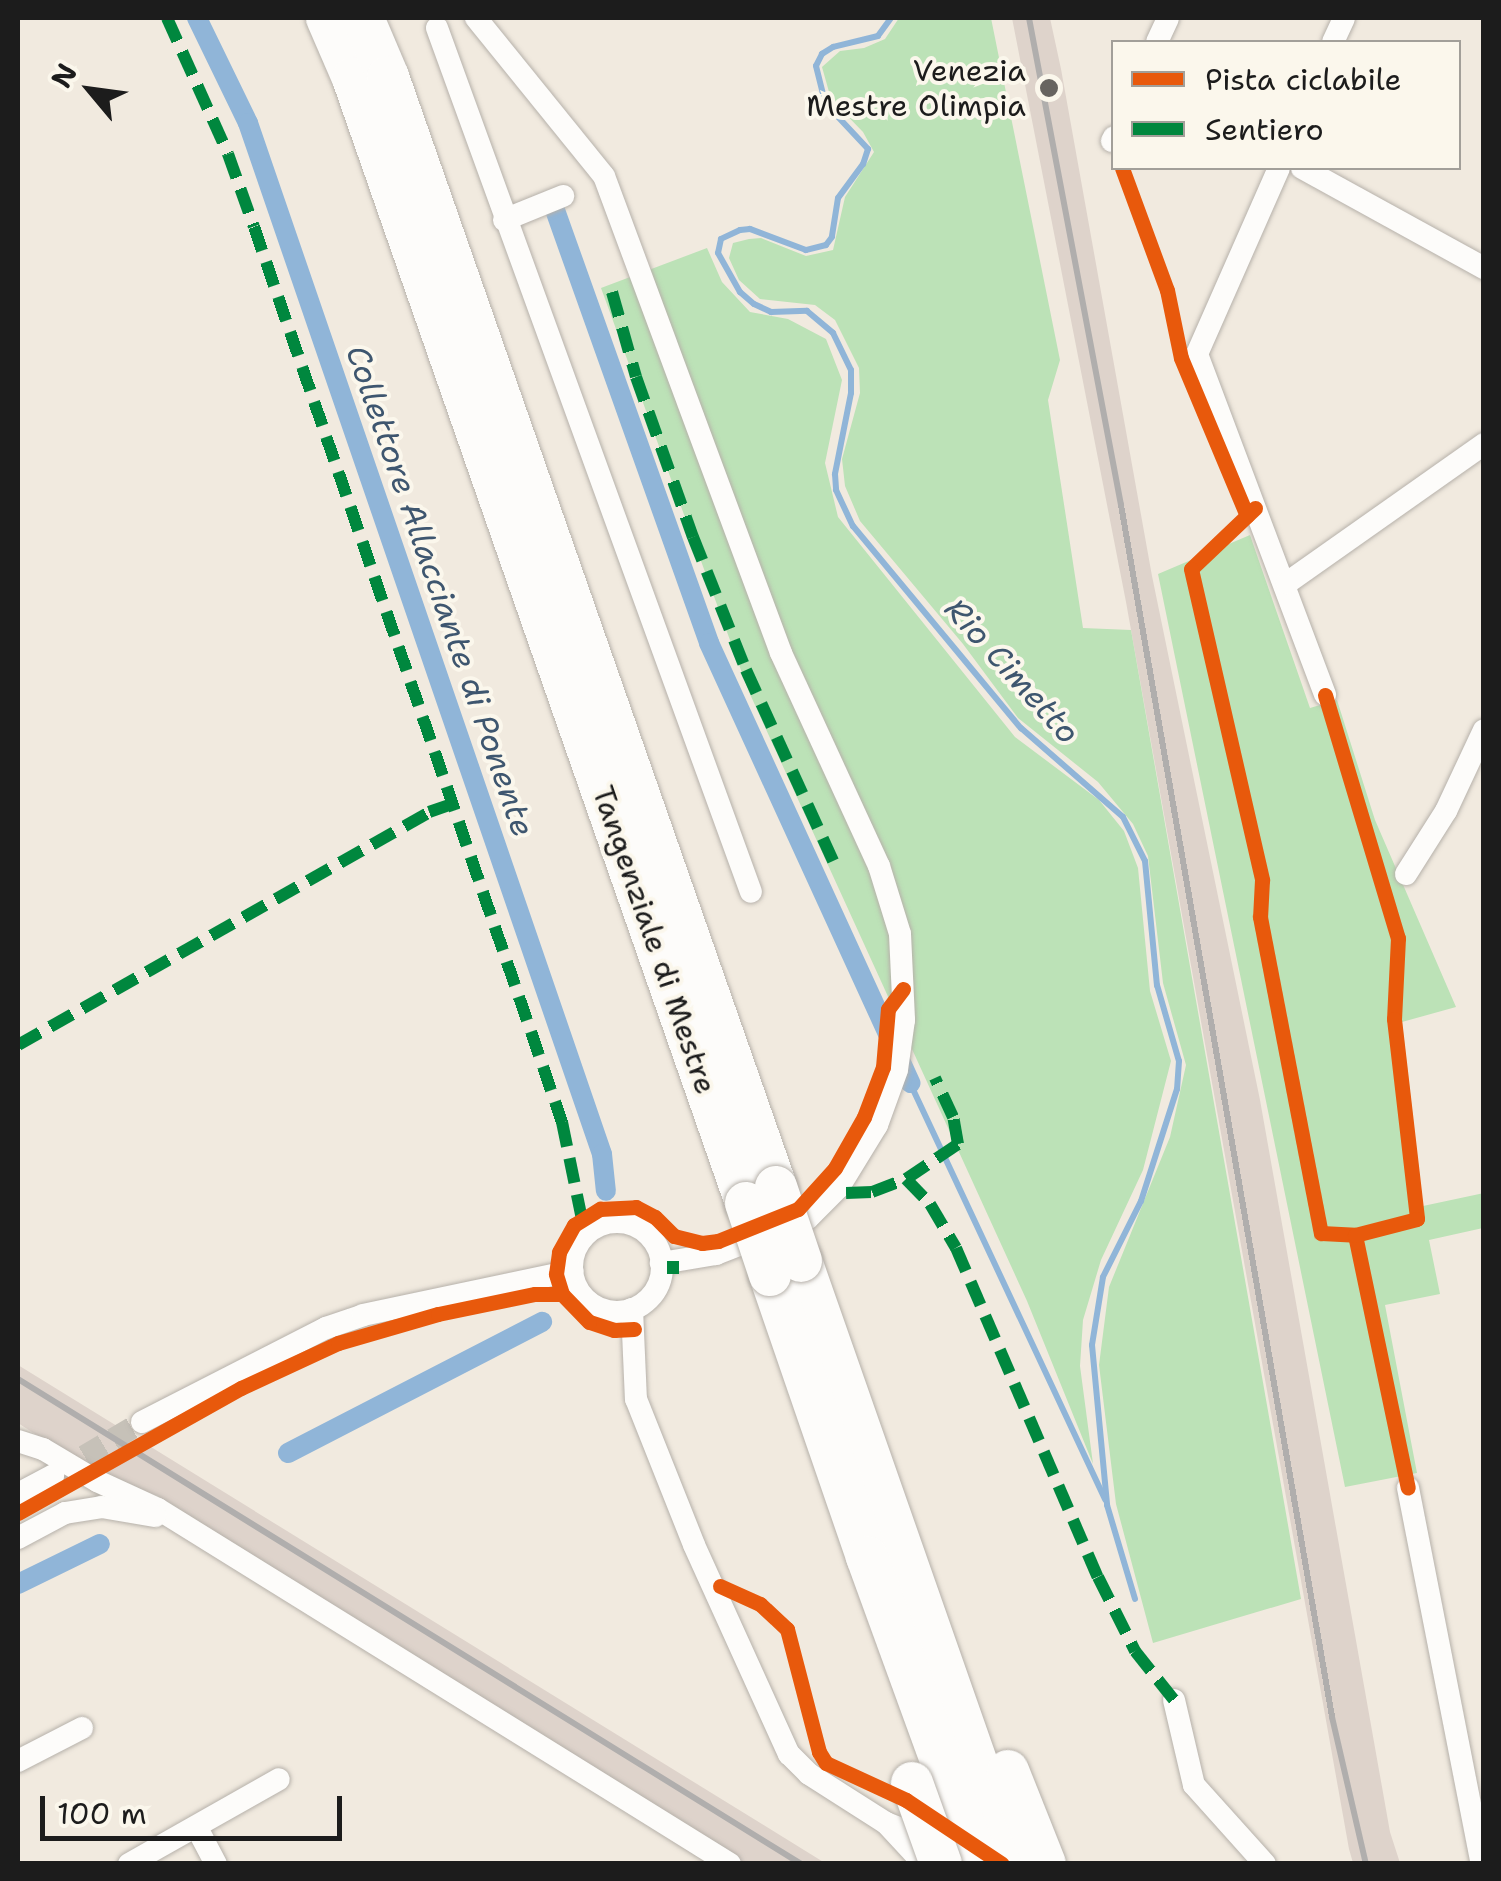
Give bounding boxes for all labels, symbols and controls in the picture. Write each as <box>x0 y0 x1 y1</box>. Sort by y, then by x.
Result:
north arrow <box>40 40 140 140</box>
legend <box>1111 40 1461 170</box>
place label: Venezia Mestre Olimpia <box>806 53 1026 124</box>
text: N <box>42 57 86 94</box>
text: Pista ciclabile <box>1205 59 1401 100</box>
marker: Venezia Mestre Olimpia <box>1036 75 1062 101</box>
text: Sentiero <box>1205 109 1324 150</box>
water label: Collettore Allacciante di Ponente <box>338 340 542 842</box>
water label: Rio Cimetto <box>937 590 1087 752</box>
street label: Tangenziale di Mestre <box>584 781 724 1099</box>
scale bar <box>45 1776 348 1838</box>
text: 100 m <box>57 1793 147 1834</box>

